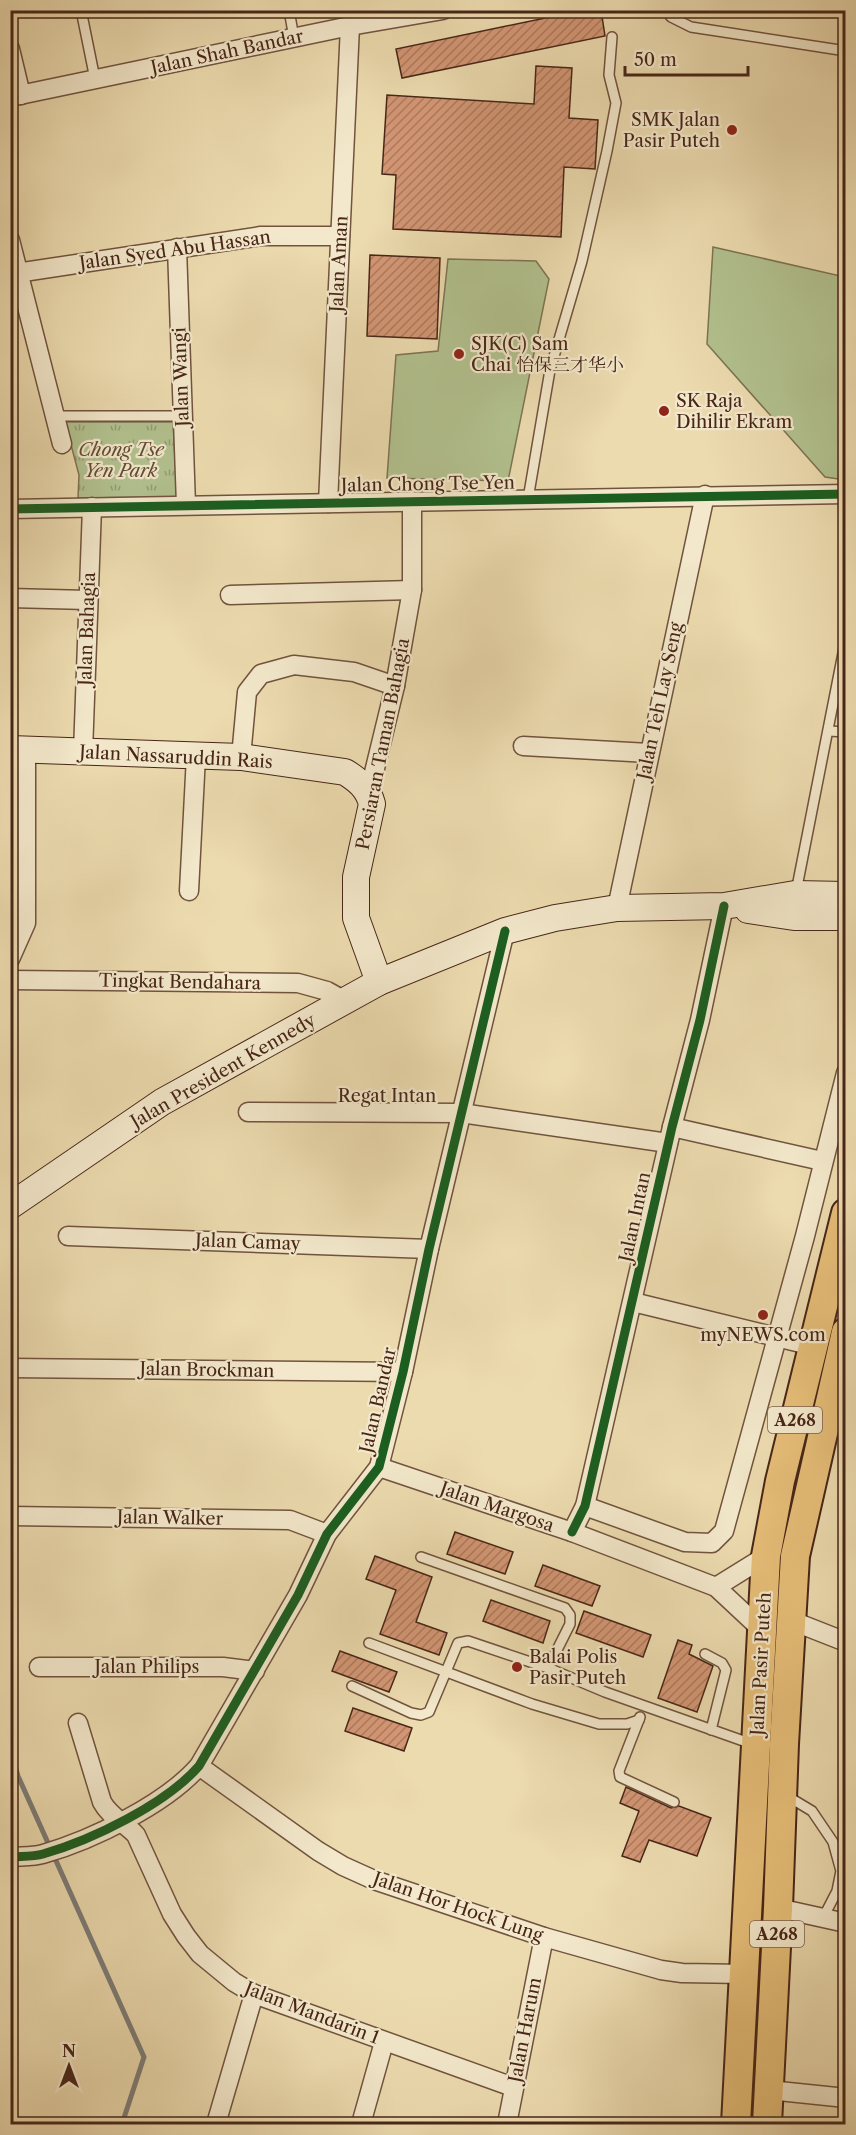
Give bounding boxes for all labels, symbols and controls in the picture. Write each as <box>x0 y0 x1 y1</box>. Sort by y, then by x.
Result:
street label: Jalan Shah Bandar <box>146 25 306 80</box>
scale bar <box>625 39 748 77</box>
text: 50 m <box>634 49 677 71</box>
place label: SMK Jalan Pasir Puteh <box>623 109 720 152</box>
marker: SMK Jalan Pasir Puteh <box>725 123 739 137</box>
street label: Jalan Aman <box>325 215 353 316</box>
street label: Jalan Syed Abu Hassan <box>75 226 272 275</box>
street label: Jalan Wangi <box>168 326 194 430</box>
place label: SJK(C) Sam Chai 怡保三才华小 <box>471 333 624 376</box>
marker: SJK(C) Sam Chai 怡保三才华小 <box>452 347 466 361</box>
place label: SK Raja Dihilir Ekram <box>676 390 792 433</box>
marker: SK Raja Dihilir Ekram <box>657 404 671 418</box>
park label: Chong Tse Yen Park <box>78 439 165 482</box>
street label: Jalan Chong Tse Yen <box>338 471 515 497</box>
street label: Jalan Bahagia <box>74 571 100 689</box>
street label: Jalan Teh Lay Seng <box>632 620 688 785</box>
street label: Persiaran Taman Bahagia <box>352 636 414 852</box>
street label: Jalan Nassaruddin Rais <box>76 741 273 773</box>
street label: Tingkat Bendahara <box>99 970 262 994</box>
street label: Jalan President Kennedy <box>124 1009 320 1134</box>
street label: Regat Intan <box>338 1085 436 1107</box>
street label: Jalan Intan <box>614 1170 655 1267</box>
street label: Jalan Camay <box>192 1229 302 1255</box>
marker: myNEWS.com <box>756 1308 770 1322</box>
place label: myNEWS.com <box>700 1324 826 1346</box>
street label: Jalan Bandar <box>354 1345 401 1458</box>
street label: Jalan Brockman <box>136 1358 275 1382</box>
road number: A268 <box>768 1407 822 1433</box>
street label: Jalan Margosa <box>434 1476 557 1537</box>
street label: Jalan Walker <box>114 1506 224 1530</box>
street label: Jalan Pasir Puteh <box>746 1592 776 1739</box>
place label: Balai Polis Pasir Puteh <box>529 1646 626 1689</box>
street label: Jalan Philips <box>92 1656 199 1678</box>
marker: Balai Polis Pasir Puteh <box>510 1660 524 1674</box>
street label: Jalan Hor Hock Lung <box>367 1867 546 1947</box>
road number: A268 <box>750 1921 804 1947</box>
street label: Jalan Harum <box>503 1975 546 2087</box>
street label: Jalan Mandarin 1 <box>239 1976 383 2049</box>
north arrow <box>39 2036 99 2096</box>
text: N <box>62 2041 76 2061</box>

